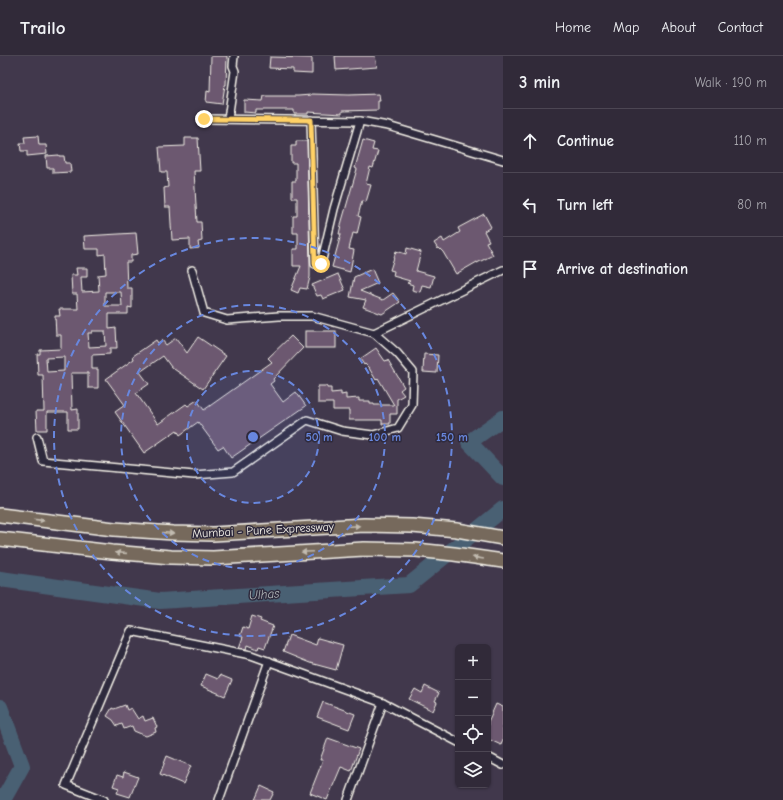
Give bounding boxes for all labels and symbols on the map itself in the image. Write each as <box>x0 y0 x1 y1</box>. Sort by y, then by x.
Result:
route end <box>195 110 213 128</box>
route start <box>312 255 330 273</box>
centre of rings <box>246 430 260 444</box>
text: 50 m <box>305 430 333 444</box>
text: 100 m <box>369 430 401 444</box>
text: 150 m <box>436 430 468 444</box>
one-way arrow <box>33 516 45 523</box>
street label: Mumbai - Pune Expressway <box>192 519 335 541</box>
one-way arrow <box>348 522 360 529</box>
one-way arrow <box>162 529 174 536</box>
one-way arrow <box>301 548 313 555</box>
one-way arrow <box>115 550 127 557</box>
one-way arrow <box>472 554 484 560</box>
water label: Ulhas <box>248 585 281 603</box>

